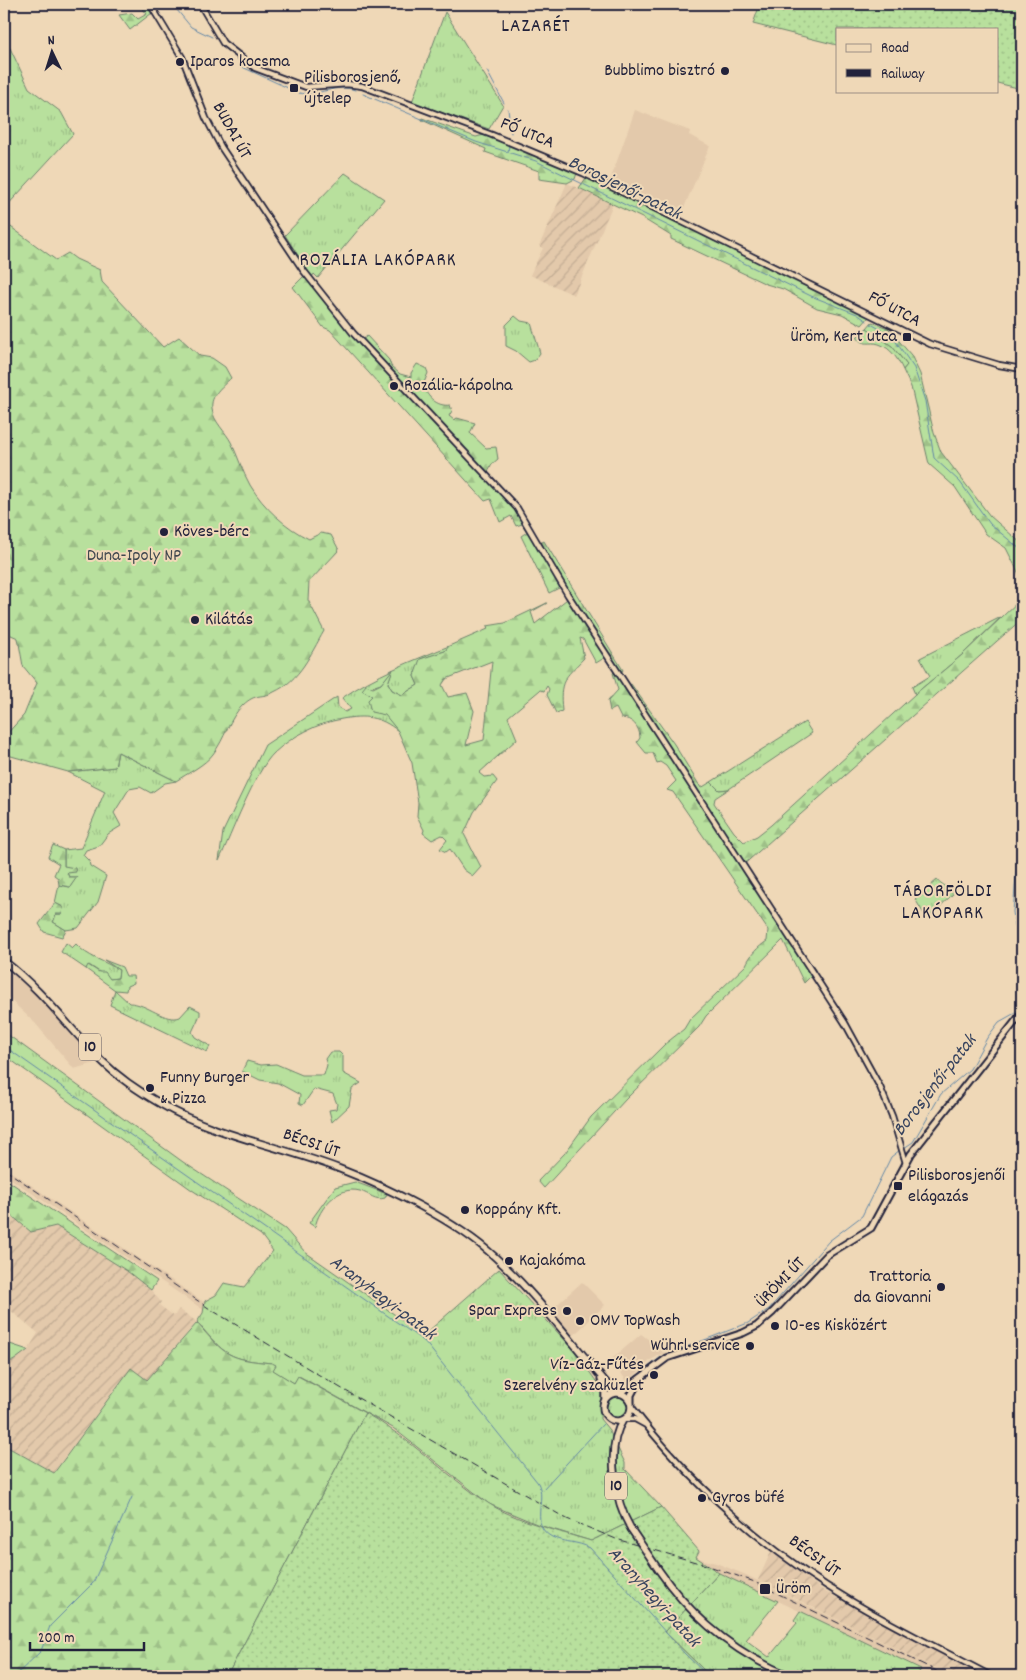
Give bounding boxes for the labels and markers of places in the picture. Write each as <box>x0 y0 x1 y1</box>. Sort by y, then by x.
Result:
place label: Iparos kocsma <box>190 50 290 75</box>
marker: Iparos kocsma <box>174 56 186 68</box>
place label: Bubblimo bisztró <box>604 59 715 84</box>
marker: Bubblimo bisztró <box>719 65 731 77</box>
place label: Pilisborosjenő, újtelep <box>304 66 401 112</box>
marker: Pilisborosjenő, újtelep <box>288 82 300 94</box>
place label: Üröm, Kert utca <box>791 325 898 350</box>
marker: Üröm, Kert utca <box>901 331 913 343</box>
place label: Rozália-kápolna <box>404 374 513 399</box>
marker: Rozália-kápolna <box>388 380 400 392</box>
place label: Köves-bérc <box>174 520 249 545</box>
marker: Köves-bérc <box>158 526 170 538</box>
place label: Kilátás <box>205 608 253 633</box>
marker: Kilátás <box>189 614 201 626</box>
place label: Funny Burger & Pizza <box>160 1066 250 1112</box>
marker: Funny Burger & Pizza <box>144 1082 156 1094</box>
place label: Pilisborosjenői elágazás <box>908 1164 1005 1210</box>
marker: Pilisborosjenői elágazás <box>892 1180 904 1192</box>
place label: Koppány Kft. <box>475 1198 561 1223</box>
marker: Koppány Kft. <box>459 1204 471 1216</box>
place label: Kajakóma <box>519 1249 586 1274</box>
marker: Kajakóma <box>503 1255 515 1267</box>
place label: Trattoria da Giovanni <box>854 1265 932 1311</box>
marker: Trattoria da Giovanni <box>935 1281 947 1293</box>
place label: Spar Express <box>469 1299 557 1324</box>
marker: Spar Express <box>561 1305 573 1317</box>
place label: OMV TopWash <box>590 1309 680 1334</box>
place label: 10-es Kisközért <box>785 1314 887 1339</box>
marker: OMV TopWash <box>574 1315 586 1327</box>
marker: 10-es Kisközért <box>769 1320 781 1332</box>
place label: Wührl service <box>650 1334 740 1359</box>
marker: Wührl service <box>744 1340 756 1352</box>
place label: Víz-Gáz-Fűtés Szerelvény szaküzlet <box>504 1353 644 1399</box>
marker: Víz-Gáz-Fűtés Szerelvény szaküzlet <box>648 1369 660 1381</box>
place label: Gyros büfé <box>712 1486 785 1511</box>
marker: Gyros büfé <box>696 1492 708 1504</box>
place label: Üröm <box>776 1577 811 1602</box>
marker: Üröm <box>758 1582 772 1596</box>

